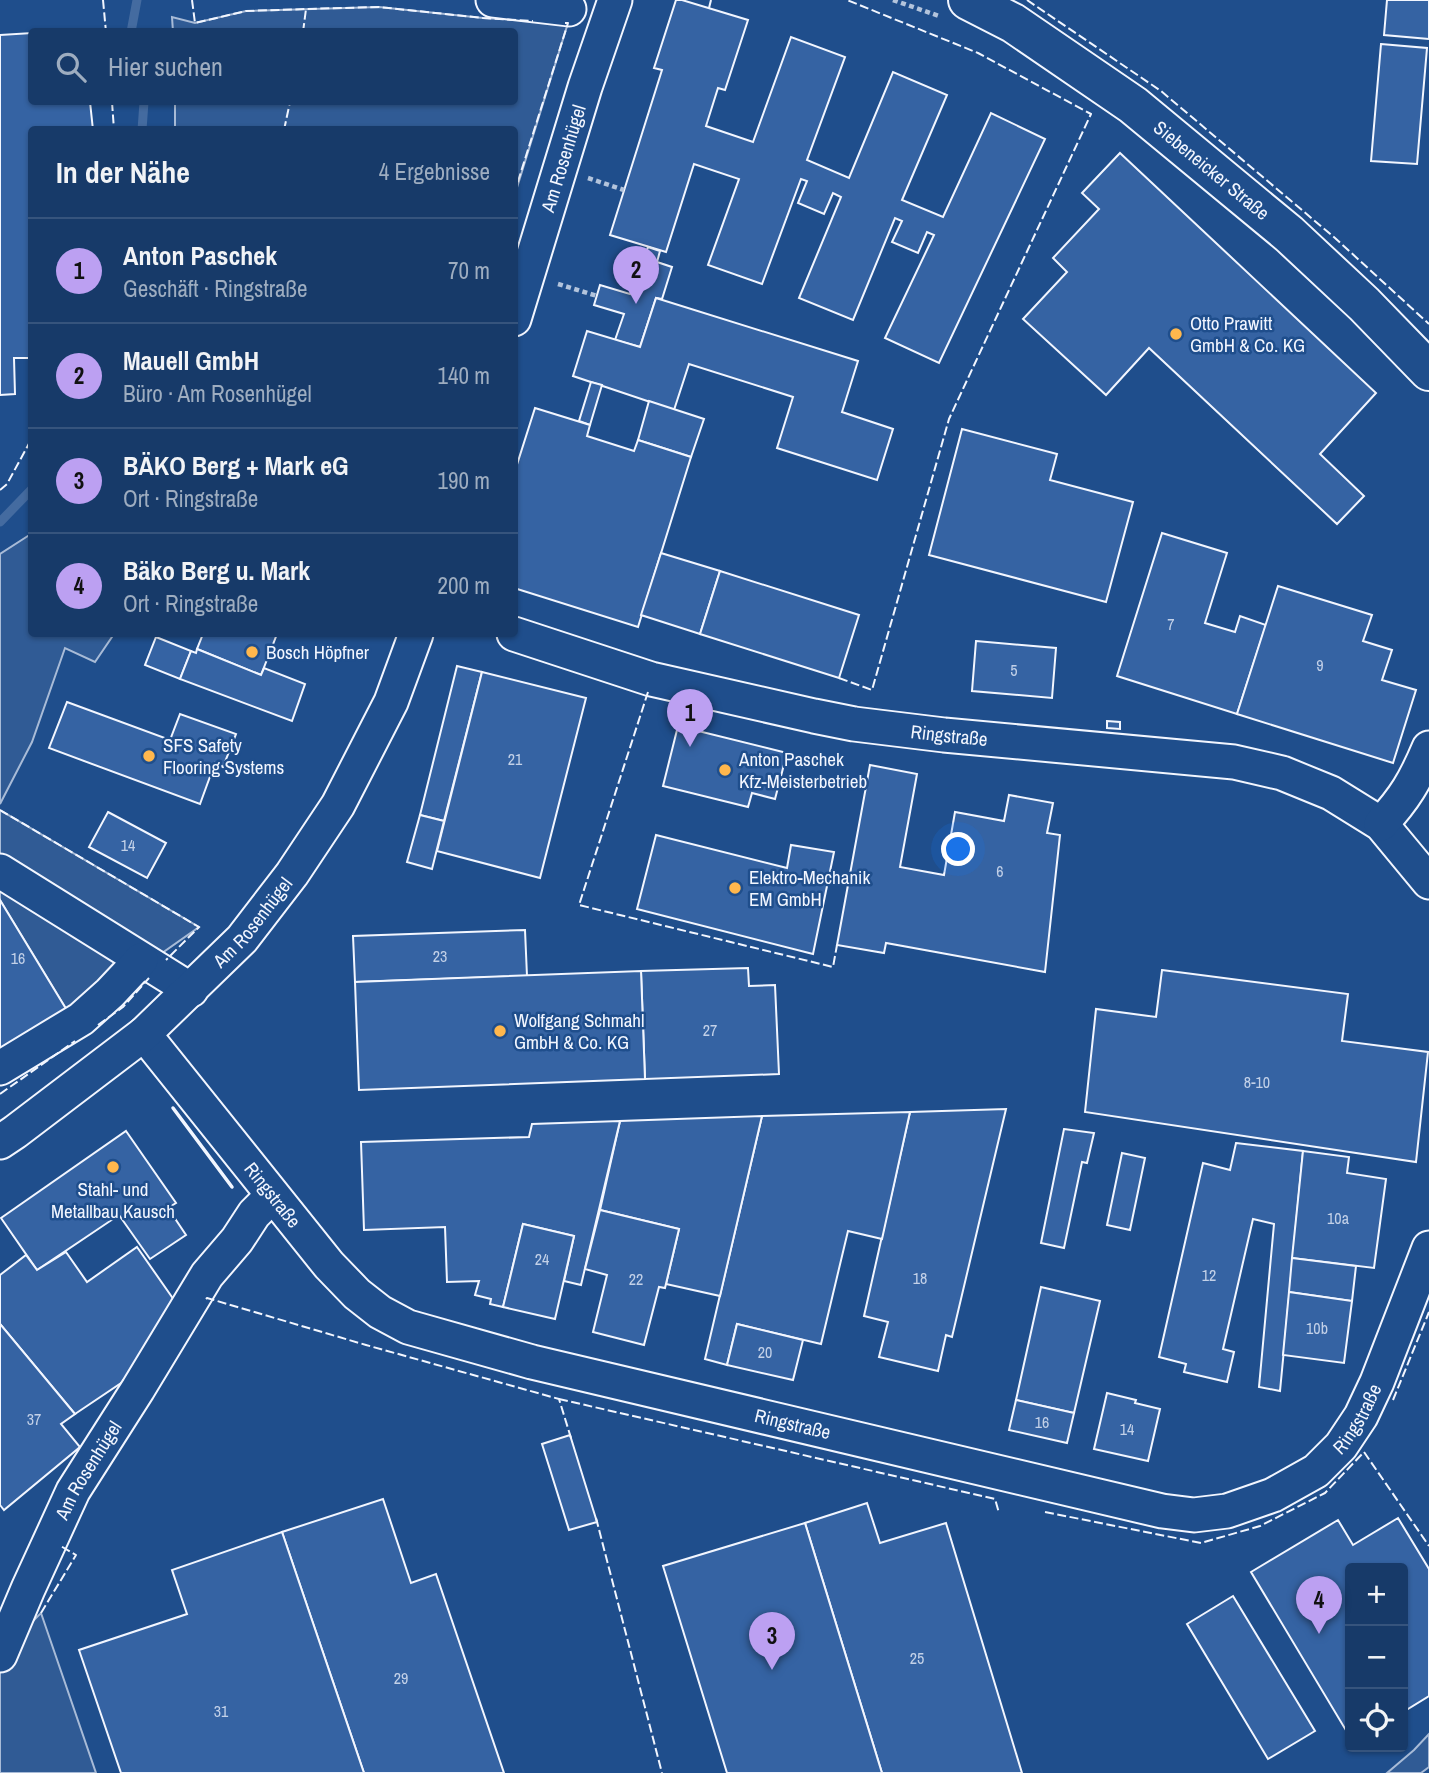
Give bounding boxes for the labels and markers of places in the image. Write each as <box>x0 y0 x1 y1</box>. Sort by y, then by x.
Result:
pin: 2 <box>613 246 659 304</box>
place label: Otto Prawitt GmbH & Co. KG <box>1190 310 1305 358</box>
marker: Otto Prawitt GmbH & Co. KG <box>1168 326 1184 342</box>
place label: Bosch Höpfner <box>266 639 370 665</box>
marker: Bosch Höpfner <box>244 644 260 660</box>
pin: 1 <box>667 689 713 747</box>
place label: SFS Safety Flooring Systems <box>163 732 284 780</box>
place label: Anton Paschek Kfz-Meisterbetrieb <box>738 746 867 794</box>
marker: SFS Safety Flooring Systems <box>141 748 157 764</box>
marker: Anton Paschek Kfz-Meisterbetrieb <box>717 762 733 778</box>
place label: Elektro-Mechanik EM GmbH <box>749 864 870 912</box>
marker: Elektro-Mechanik EM GmbH <box>727 880 743 896</box>
place label: Wolfgang Schmahl GmbH & Co. KG <box>514 1007 645 1055</box>
marker: Wolfgang Schmahl GmbH & Co. KG <box>492 1023 508 1039</box>
marker: Stahl- und Metallbau Kausch <box>105 1159 121 1175</box>
place label: Stahl- und Metallbau Kausch <box>51 1176 175 1224</box>
pin: 4 <box>1296 1576 1342 1634</box>
pin: 3 <box>749 1612 795 1670</box>

